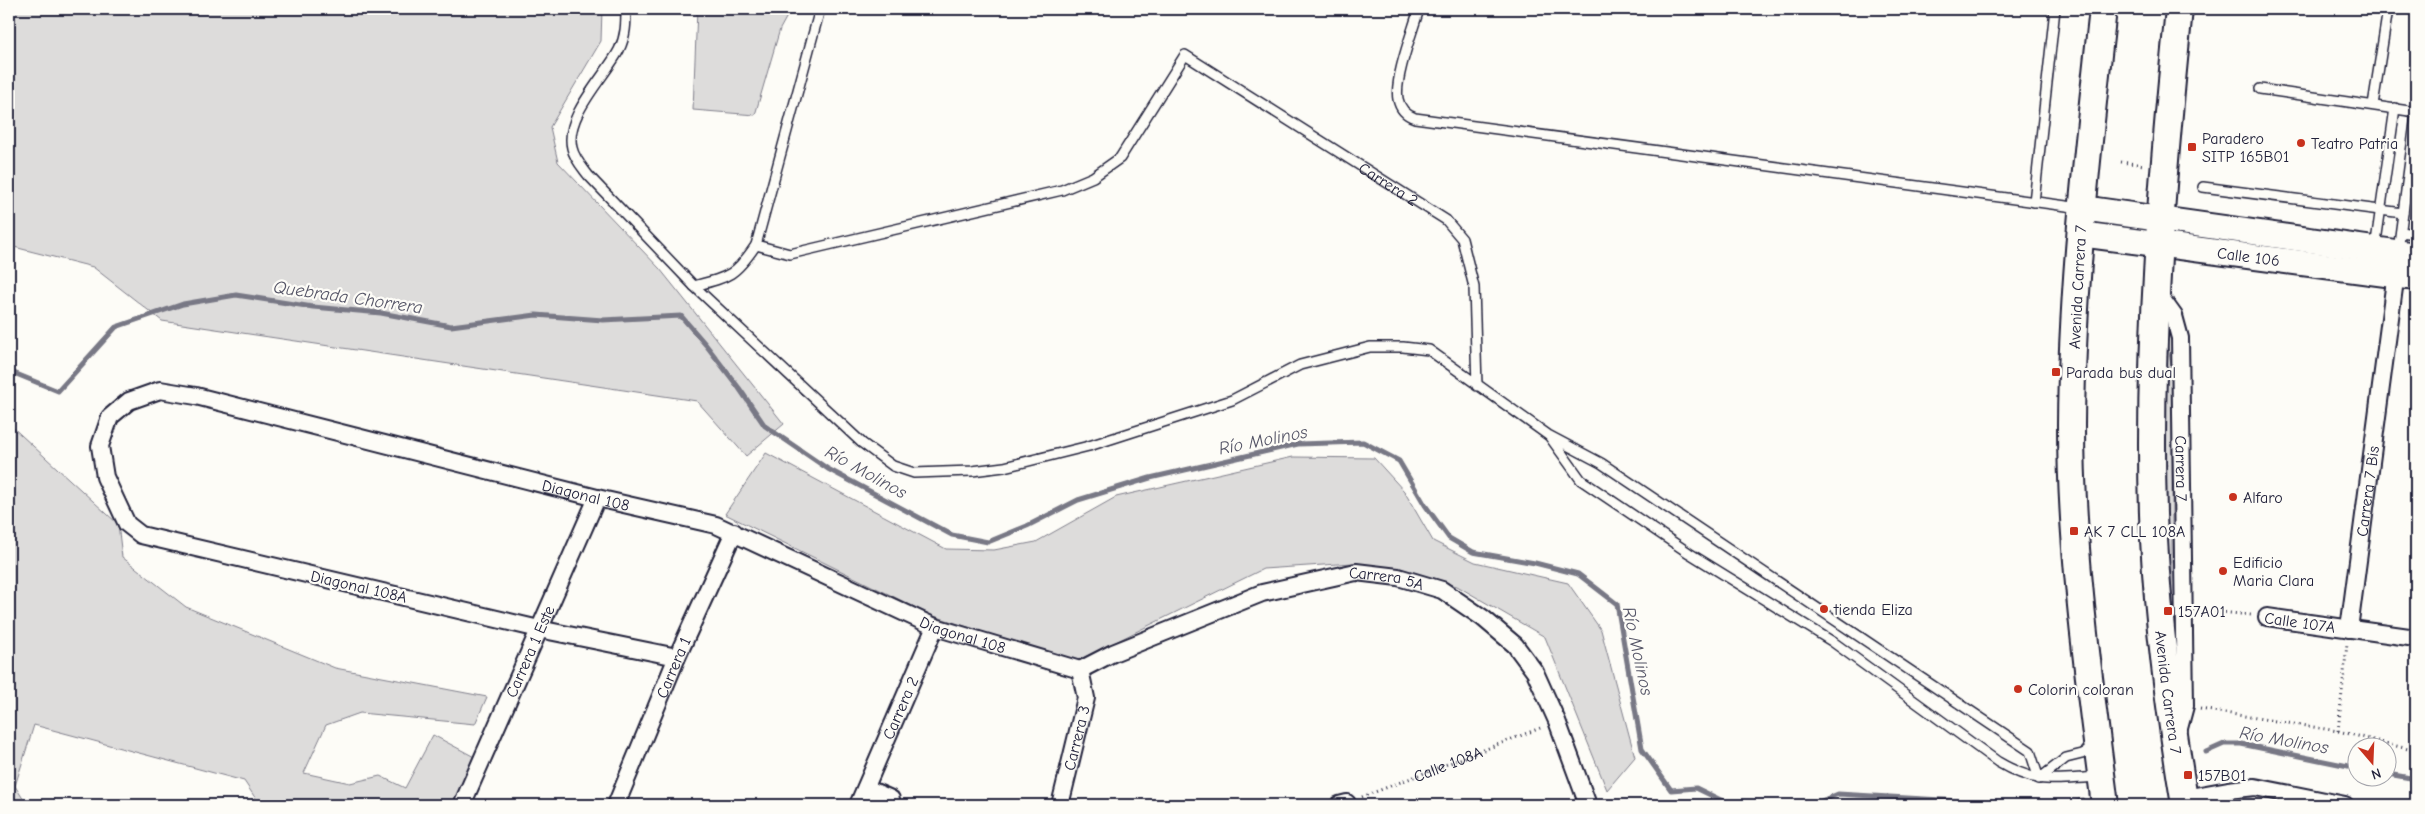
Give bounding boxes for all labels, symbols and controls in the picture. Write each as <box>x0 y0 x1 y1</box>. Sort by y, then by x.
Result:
place label: Paradero SITP 165B01 <box>2202 130 2289 166</box>
place label: Teatro Patria <box>2311 135 2398 153</box>
marker: Teatro Patria <box>2295 137 2307 149</box>
marker: Paradero SITP 165B01 <box>2186 141 2198 153</box>
street label: Carrera 2 <box>1355 159 1421 210</box>
street label: Avenida Carrera 7 <box>2066 224 2090 349</box>
street label: Calle 106 <box>2216 244 2281 270</box>
water label: Quebrada Chorrera <box>272 277 424 318</box>
place label: Parada bus dual <box>2066 364 2176 382</box>
marker: Parada bus dual <box>2050 366 2062 378</box>
water label: Río Molinos <box>1217 421 1310 459</box>
street label: Carrera 7 <box>2171 435 2190 502</box>
water label: Río Molinos <box>821 441 911 504</box>
street label: Carrera 7 Bis <box>2353 445 2383 538</box>
street label: Diagonal 108 <box>540 476 631 515</box>
place label: Alfaro <box>2243 489 2283 507</box>
marker: Alfaro <box>2227 491 2239 503</box>
place label: AK 7 CLL 108A <box>2084 523 2185 541</box>
marker: AK 7 CLL 108A <box>2068 525 2080 537</box>
place label: Edificio Maria Clara <box>2233 554 2314 590</box>
street label: Carrera 5A <box>1347 564 1426 594</box>
marker: Edificio Maria Clara <box>2217 565 2229 577</box>
street label: Diagonal 108A <box>309 567 409 607</box>
place label: tienda Eliza <box>1833 601 1913 619</box>
street label: Carrera 1 Este <box>502 603 559 700</box>
marker: tienda Eliza <box>1818 603 1830 615</box>
place label: 157A01 <box>2178 603 2226 621</box>
water label: Río Molinos <box>1618 605 1657 698</box>
marker: 157A01 <box>2162 605 2174 617</box>
street label: Calle 107A <box>2263 609 2336 637</box>
street label: Diagonal 108 <box>916 613 1008 657</box>
street label: Avenida Carrera 7 <box>2151 630 2185 756</box>
street label: Carrera 1 <box>653 634 695 701</box>
street label: Carrera 2 <box>880 674 922 742</box>
place label: Colorin coloran <box>2028 681 2134 699</box>
marker: Colorin coloran <box>2012 683 2024 695</box>
street label: Carrera 3 <box>1061 704 1094 773</box>
water label: Río Molinos <box>2238 722 2331 759</box>
north arrow <box>2348 736 2398 786</box>
street label: Calle 108A <box>1411 743 1485 786</box>
text: N <box>2369 764 2383 783</box>
place label: 157B01 <box>2198 767 2247 785</box>
marker: 157B01 <box>2182 769 2194 781</box>

